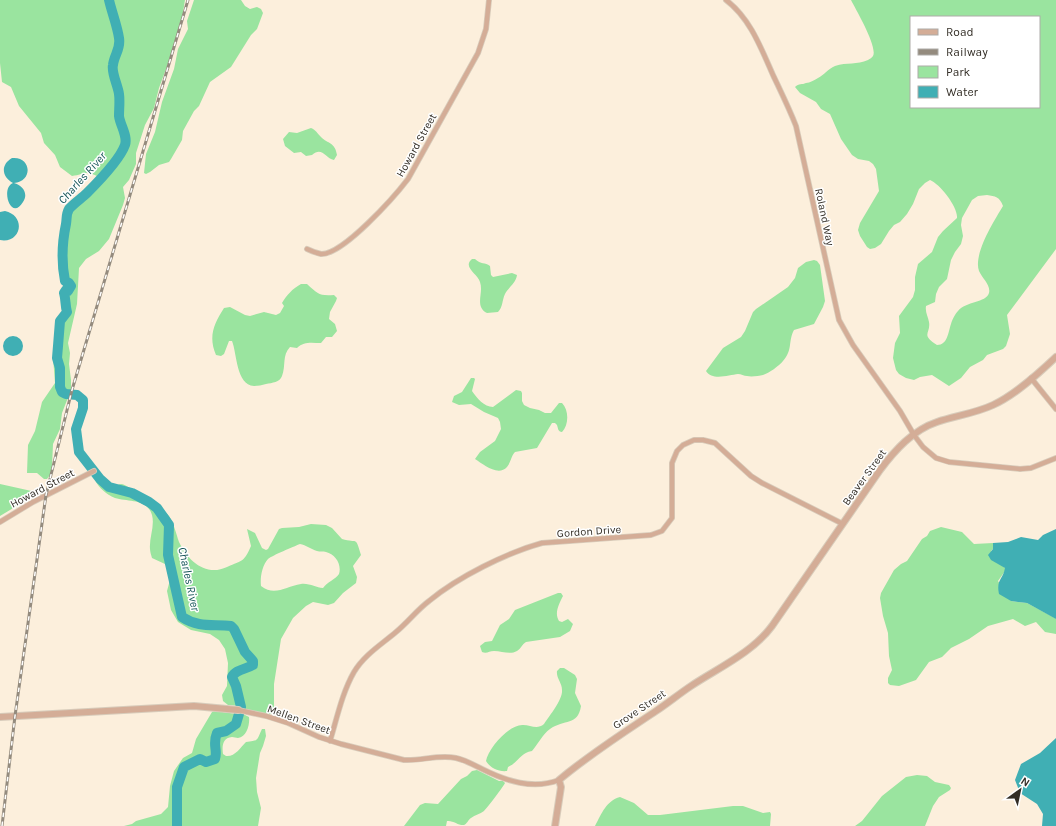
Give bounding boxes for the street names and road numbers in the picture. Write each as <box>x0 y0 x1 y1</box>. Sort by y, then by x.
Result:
street label: Howard Street <box>394 111 439 179</box>
street label: Roland Way <box>812 187 837 247</box>
street label: Beaver Street <box>840 447 889 508</box>
street label: Howard Street <box>8 466 76 511</box>
street label: Gordon Drive <box>556 523 622 540</box>
street label: Grove Street <box>610 687 668 732</box>
street label: Mellen Street <box>265 702 332 737</box>

